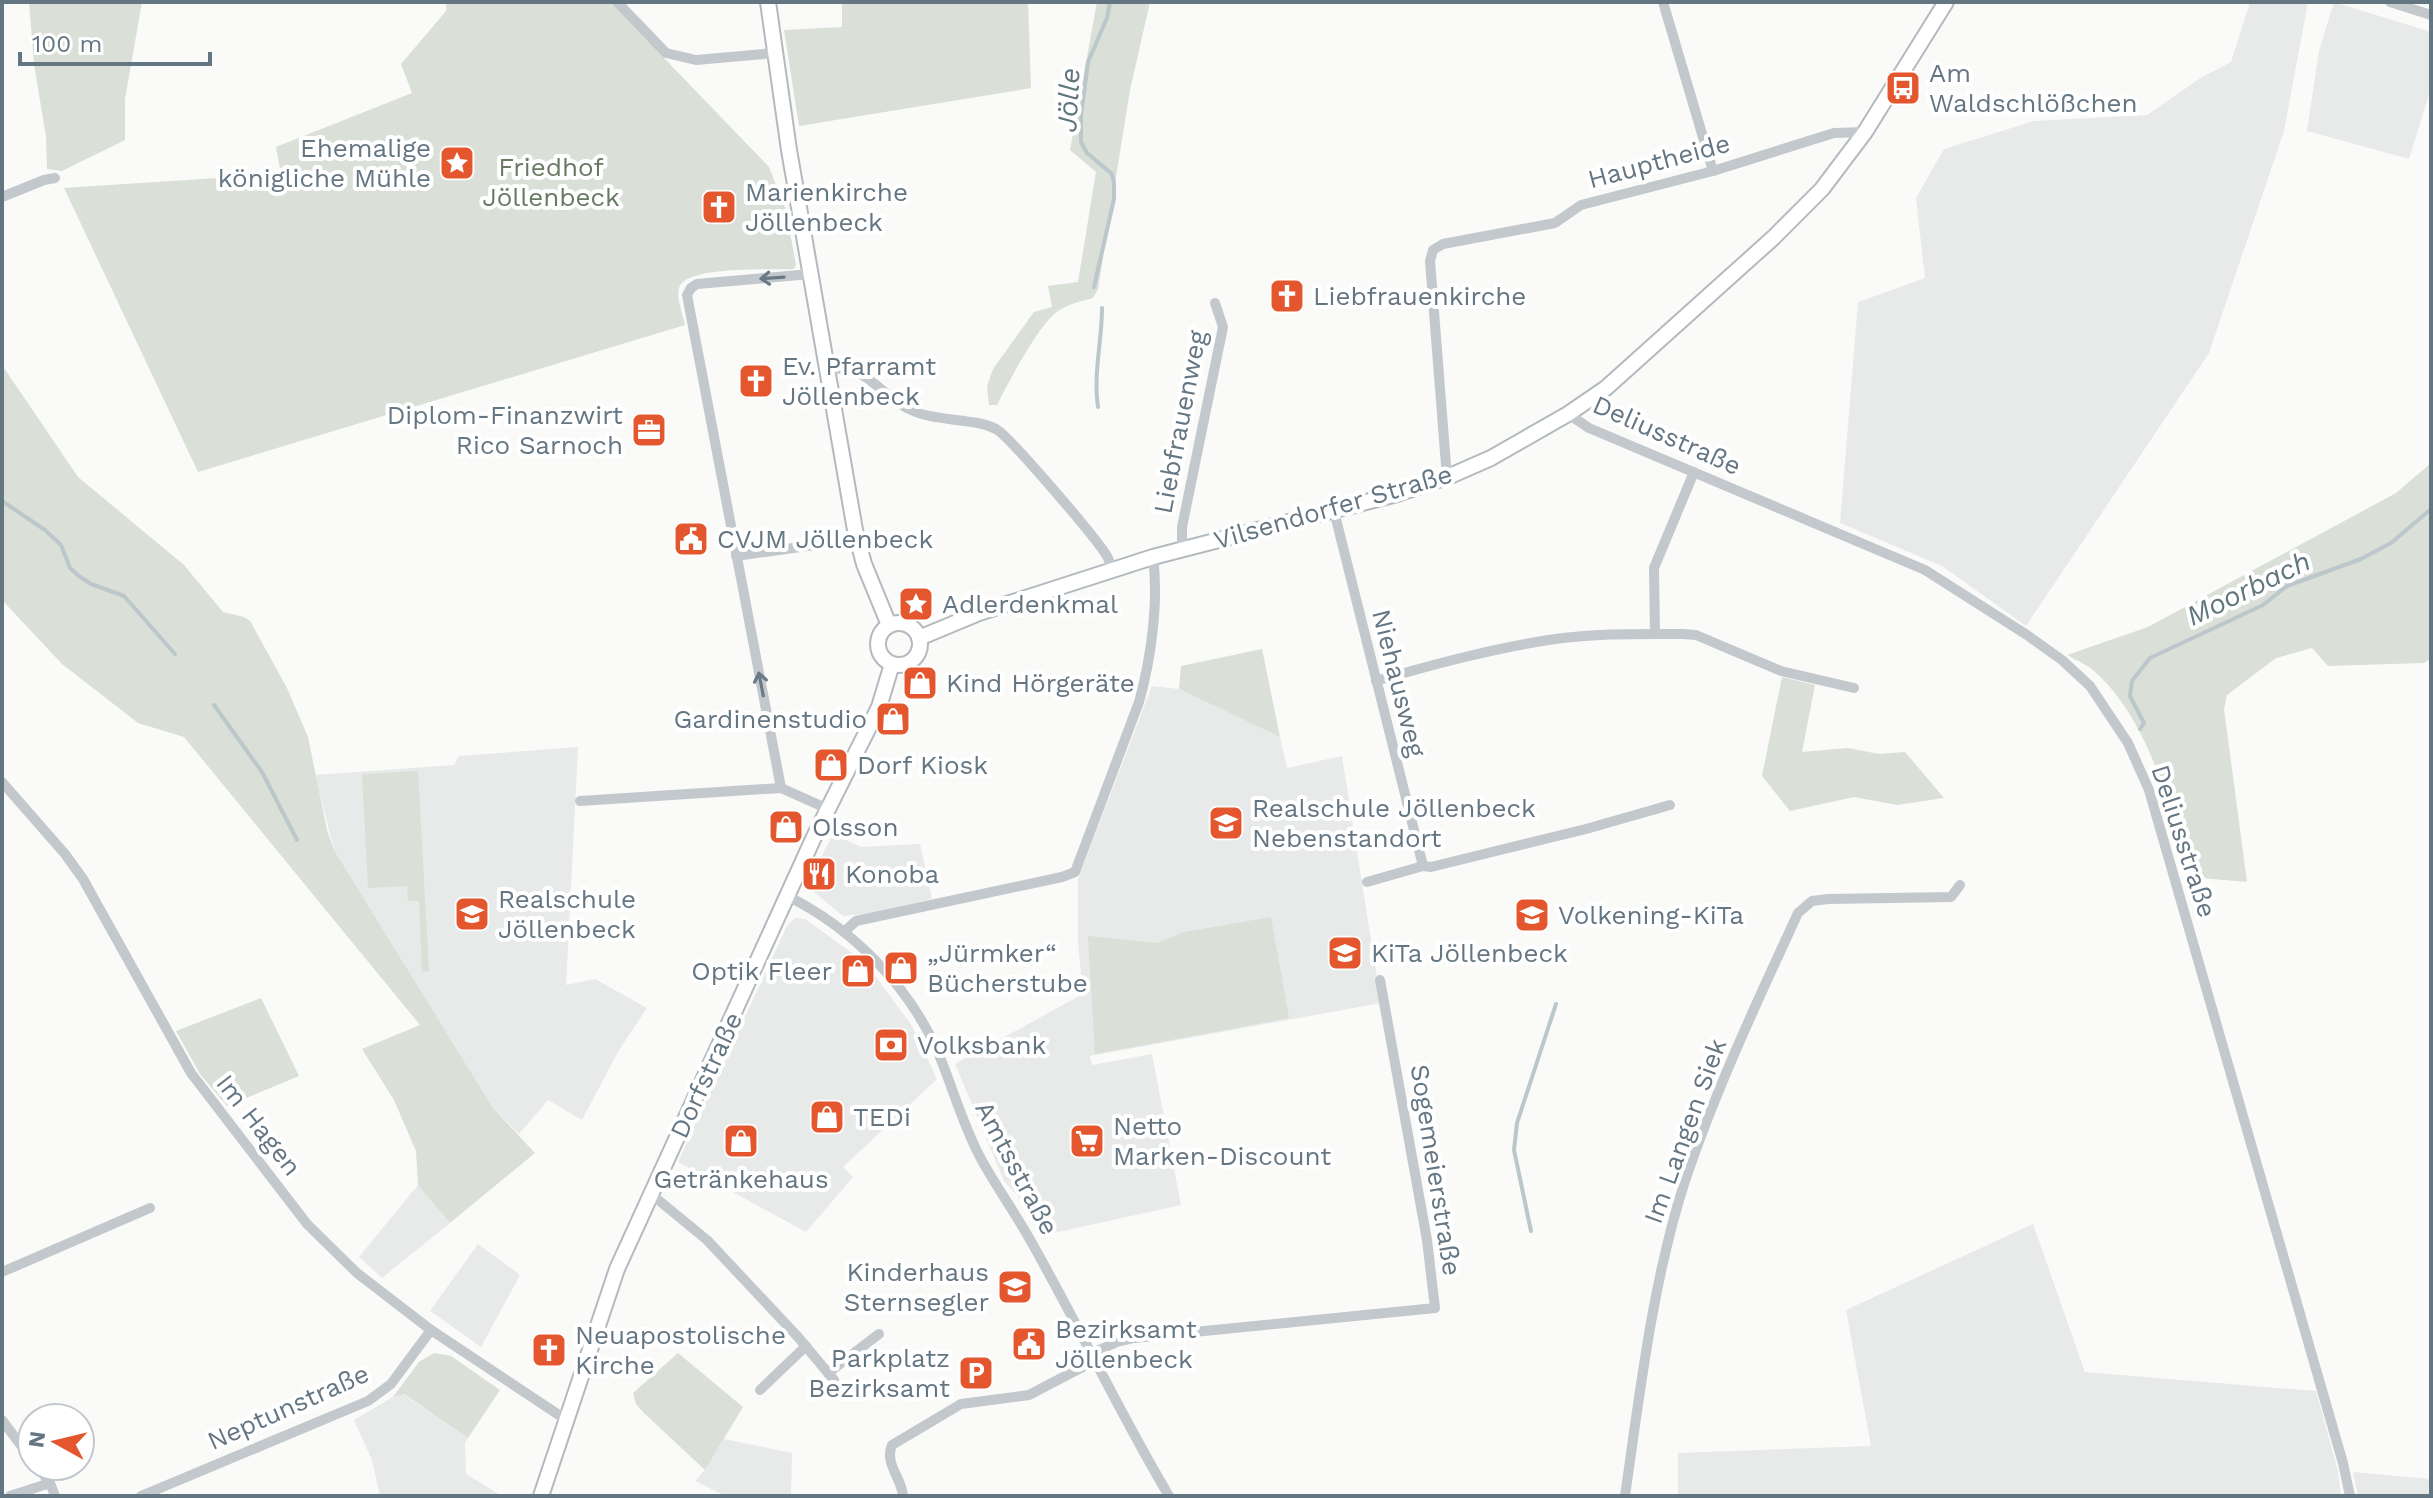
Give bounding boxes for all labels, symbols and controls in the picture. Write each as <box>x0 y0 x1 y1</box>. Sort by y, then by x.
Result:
scale bar <box>20 16 210 66</box>
text: 100 m <box>32 30 102 58</box>
place label: Am Waldschlößchen <box>1929 58 2138 118</box>
water label: Jölle <box>1050 67 1087 133</box>
bus stop icon: Am Waldschlößchen <box>1884 69 1922 107</box>
street label: Hauptheide <box>1585 128 1733 194</box>
place label: Ehemalige königliche Mühle <box>218 133 431 193</box>
place icon: Ehemalige königliche Mühle <box>438 144 476 182</box>
park label: Friedhof Jöllenbeck <box>482 152 620 212</box>
place label: Marienkirche Jöllenbeck <box>745 177 908 237</box>
church icon: Marienkirche Jöllenbeck <box>700 188 738 226</box>
one-way arrow <box>760 271 786 286</box>
church icon: Liebfrauenkirche <box>1268 277 1306 315</box>
place label: Liebfrauenkirche <box>1313 281 1526 311</box>
street label: Liebfrauenweg <box>1148 328 1212 516</box>
place label: Ev. Pfarramt Jöllenbeck <box>782 351 936 411</box>
church icon: Ev. Pfarramt Jöllenbeck <box>737 362 775 400</box>
street label: Deliusstraße <box>1588 389 1746 481</box>
place label: Diplom-Finanzwirt Rico Sarnoch <box>387 400 623 460</box>
office icon: Diplom-Finanzwirt Rico Sarnoch <box>630 411 668 449</box>
street label: Vilsendorfer Straße <box>1210 459 1456 555</box>
public building icon: CVJM Jöllenbeck <box>672 520 710 558</box>
place label: CVJM Jöllenbeck <box>717 524 933 554</box>
water label: Moorbach <box>2181 544 2316 633</box>
place icon: Adlerdenkmal <box>897 585 935 623</box>
place label: Adlerdenkmal <box>942 589 1118 619</box>
street label: Niehausweg <box>1366 606 1432 760</box>
shop icon: Kind Hörgeräte <box>901 664 939 702</box>
place label: Kind Hörgeräte <box>946 668 1135 698</box>
one-way arrow <box>752 671 767 697</box>
shop icon: Gardinenstudio <box>874 700 912 738</box>
place label: Gardinenstudio <box>673 704 867 734</box>
shop icon: Dorf Kiosk <box>812 746 850 784</box>
place label: Dorf Kiosk <box>857 750 988 780</box>
street label: Deliusstraße <box>2145 761 2223 921</box>
place label: Realschule Jöllenbeck Nebenstandort <box>1252 793 1536 853</box>
school or university icon: Realschule Jöllenbeck Nebenstandort <box>1207 804 1245 842</box>
shop icon: Olsson <box>767 808 805 846</box>
place label: Olsson <box>812 812 899 842</box>
restaurant icon: Konoba <box>800 855 838 893</box>
place label: Konoba <box>845 859 940 889</box>
place label: Realschule Jöllenbeck <box>498 884 636 944</box>
school or university icon: Realschule Jöllenbeck <box>453 895 491 933</box>
school or university icon: Volkening-KiTa <box>1513 896 1551 934</box>
place label: Volkening-KiTa <box>1558 900 1744 930</box>
school or university icon: KiTa Jöllenbeck <box>1326 934 1364 972</box>
place label: „Jürmker“ Bücherstube <box>927 938 1088 998</box>
place label: KiTa Jöllenbeck <box>1371 938 1568 968</box>
shop icon: „Jürmker“ Bücherstube <box>882 949 920 987</box>
shop icon: Optik Fleer <box>839 952 877 990</box>
place label: Optik Fleer <box>691 956 832 986</box>
street label: Dorfstraße <box>664 1007 748 1143</box>
bank icon: Volksbank <box>872 1026 910 1064</box>
place label: Volksbank <box>917 1030 1046 1060</box>
street label: Im Langen Siek <box>1638 1034 1732 1228</box>
street label: Sogemeierstraße <box>1404 1062 1468 1278</box>
street label: Im Hagen <box>210 1069 308 1181</box>
street label: Amtsstraße <box>969 1096 1065 1240</box>
shop icon: TEDi <box>808 1098 846 1136</box>
place label: TEDi <box>853 1102 911 1132</box>
place label: Netto Marken-Discount <box>1113 1111 1331 1171</box>
shop icon: Getränkehaus <box>722 1122 760 1160</box>
supermarket icon: Netto Marken-Discount <box>1068 1122 1106 1160</box>
place label: Getränkehaus <box>653 1164 829 1194</box>
place label: Kinderhaus Sternsegler <box>844 1257 989 1317</box>
school or university icon: Kinderhaus Sternsegler <box>996 1268 1034 1306</box>
place label: Bezirksamt Jöllenbeck <box>1055 1314 1197 1374</box>
place label: Neuapostolische Kirche <box>575 1320 786 1380</box>
public building icon: Bezirksamt Jöllenbeck <box>1010 1325 1048 1363</box>
church icon: Neuapostolische Kirche <box>530 1331 568 1369</box>
place label: Parkplatz Bezirksamt <box>808 1343 950 1403</box>
parking icon: Parkplatz Bezirksamt <box>957 1354 995 1392</box>
street label: Neptunstraße <box>203 1358 373 1456</box>
north arrow <box>16 1402 96 1482</box>
text: N <box>23 1429 50 1449</box>

